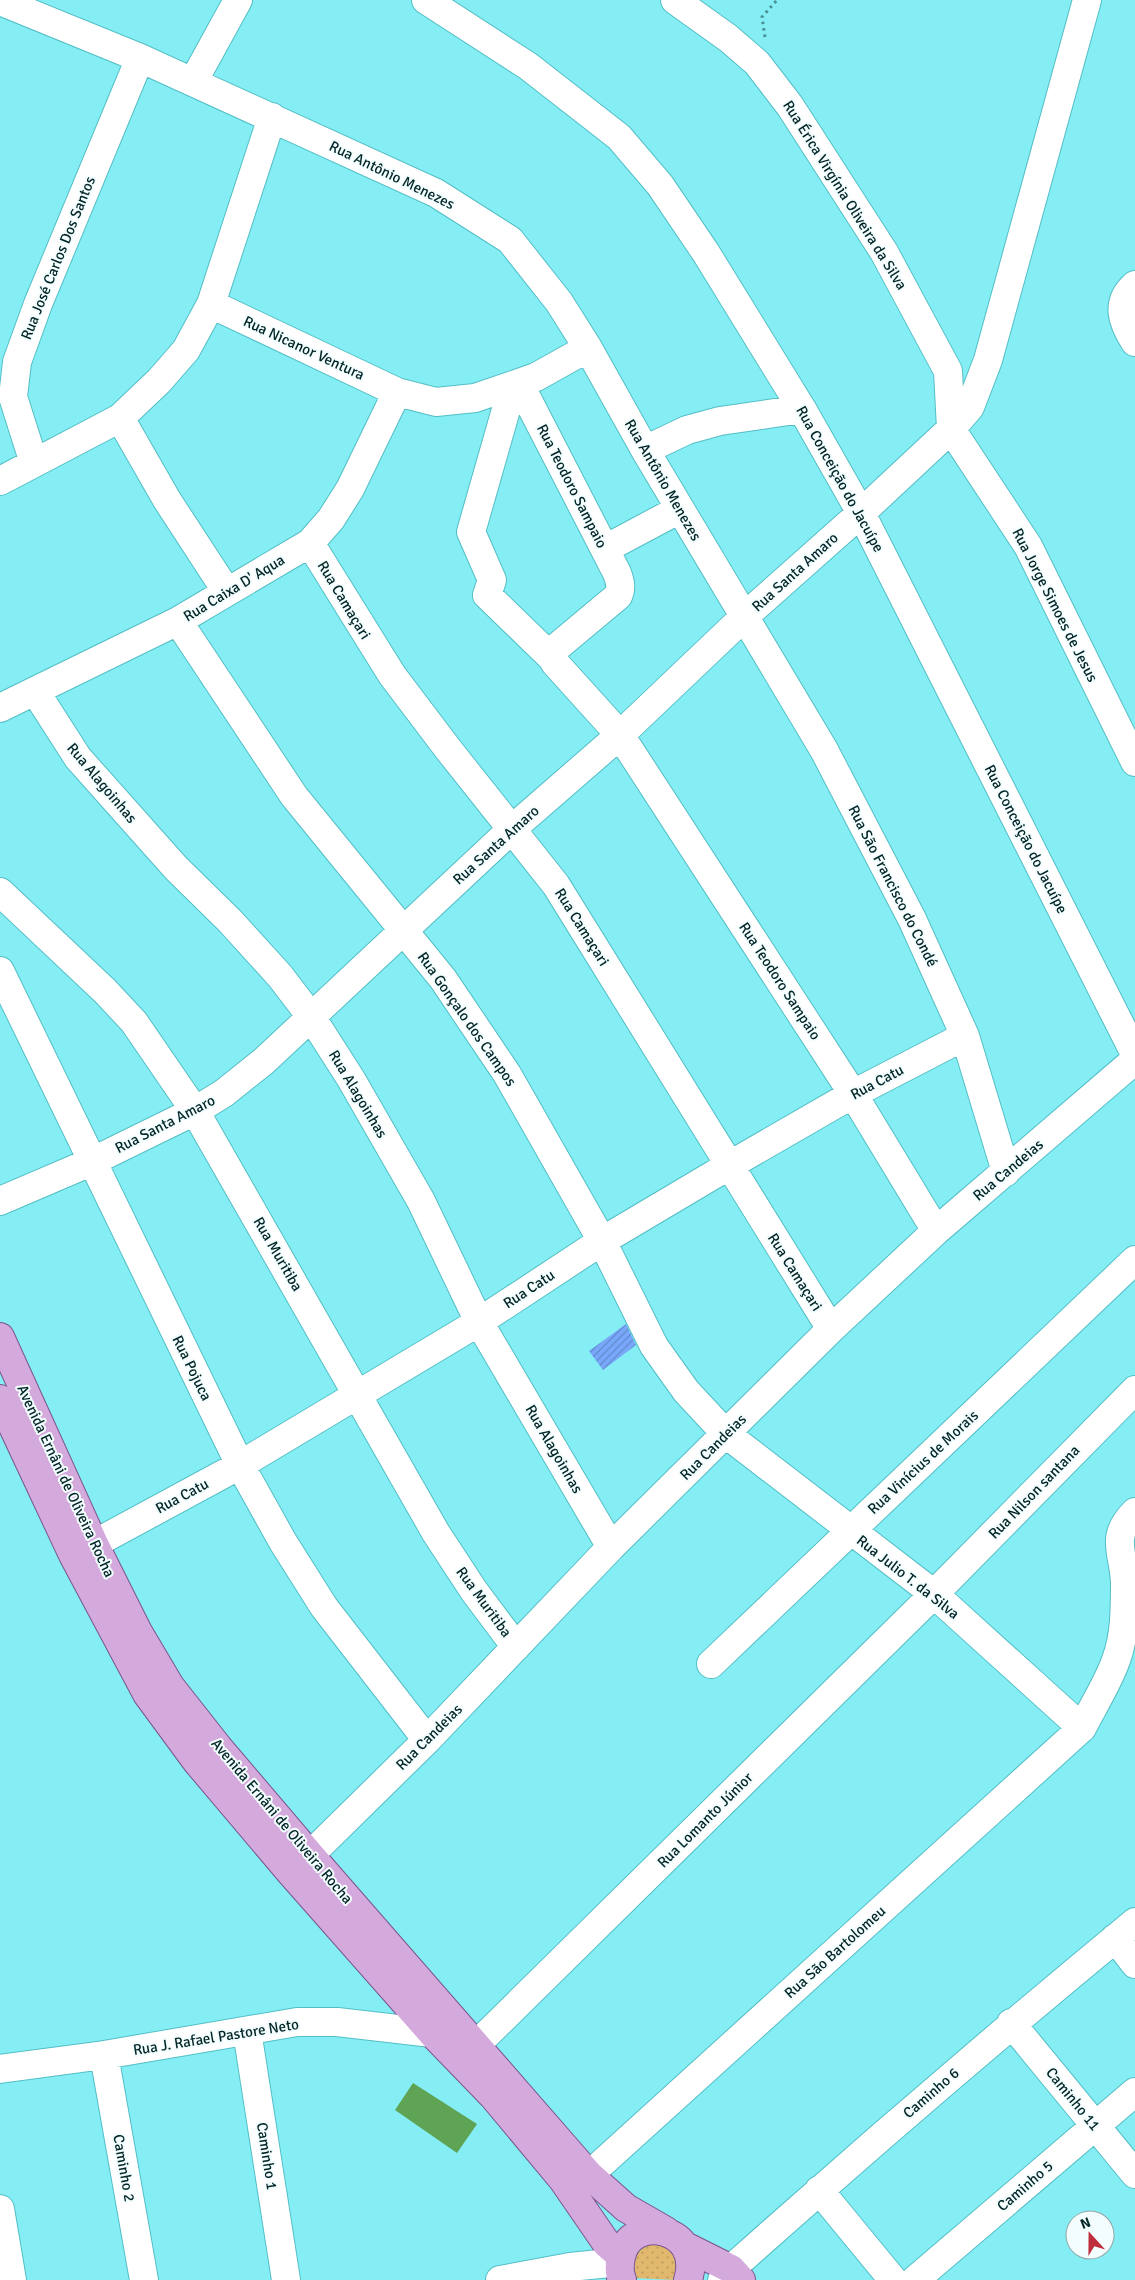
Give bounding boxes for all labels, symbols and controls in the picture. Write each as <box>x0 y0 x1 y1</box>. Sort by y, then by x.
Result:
street label: Rua Érica Virgínia Oliveira da Silva <box>779 96 912 293</box>
street label: Rua Antônio Menezes <box>326 137 458 213</box>
street label: Rua José Carlos Dos Santos <box>17 173 99 342</box>
street label: Rua Nicanor Ventura <box>241 312 367 384</box>
street label: Rua Conceição do Jacuípe <box>792 403 888 555</box>
street label: Rua Antônio Menezes <box>621 416 705 544</box>
street label: Rua Teodoro Sampaio <box>533 421 611 551</box>
street label: Rua Jorge Simoes de Jesus <box>1008 525 1102 685</box>
street label: Rua Santa Amaro <box>748 528 842 615</box>
street label: Rua Caixa D' Aqua <box>180 551 288 625</box>
street label: Rua Camaçari <box>314 557 374 643</box>
street label: Rua Alagoinhas <box>63 739 141 827</box>
street label: Rua Conceição do Jacuípe <box>981 762 1071 916</box>
street label: Rua Santa Amaro <box>449 801 543 888</box>
street label: Rua São Francisco do Condé <box>844 802 942 970</box>
street label: Rua Camaçari <box>551 885 613 969</box>
street label: Rua Teodoro Sampaio <box>735 919 825 1043</box>
street label: Rua Gonçalo dos Campos <box>414 948 520 1090</box>
street label: Rua Alagoinhas <box>325 1047 391 1141</box>
street label: Rua Catu <box>847 1061 907 1103</box>
street label: Rua Santa Amaro <box>112 1091 218 1157</box>
street label: Rua Candeias <box>969 1135 1047 1205</box>
street label: Rua Muritiba <box>249 1214 307 1294</box>
street label: Rua Camaçari <box>764 1230 826 1314</box>
street label: Rua Catu <box>500 1266 558 1312</box>
street label: Rua Pojuca <box>168 1332 216 1404</box>
street label: Avenida Ernâni de Oliveira Rocha <box>13 1382 119 1580</box>
street label: Rua Alagoinhas <box>521 1402 587 1497</box>
street label: Rua Vinícius de Morais <box>864 1406 982 1518</box>
street label: Rua Candeias <box>676 1410 750 1484</box>
street label: Rua Nilson santana <box>985 1441 1083 1543</box>
street label: Rua Catu <box>152 1475 212 1517</box>
street label: Rua Julio T. da Silva <box>853 1531 963 1623</box>
street label: Rua Muritiba <box>452 1563 516 1641</box>
street label: Rua Candeias <box>392 1700 466 1774</box>
street label: Avenida Ernâni de Oliveira Rocha <box>207 1735 357 1907</box>
street label: Rua Lomanto Júnior <box>654 1768 757 1871</box>
street label: Rua São Bartolomeu <box>781 1902 889 2002</box>
street label: Rua J. Rafael Pastore Neto <box>132 2015 300 2059</box>
street label: Caminho 6 <box>899 2064 963 2122</box>
street label: Caminho 11 <box>1042 2064 1104 2134</box>
street label: Caminho 1 <box>253 2121 281 2191</box>
street label: Caminho 2 <box>109 2133 139 2203</box>
street label: Caminho 5 <box>993 2157 1057 2215</box>
north arrow <box>1065 2210 1115 2260</box>
text: N <box>1078 2214 1093 2233</box>

